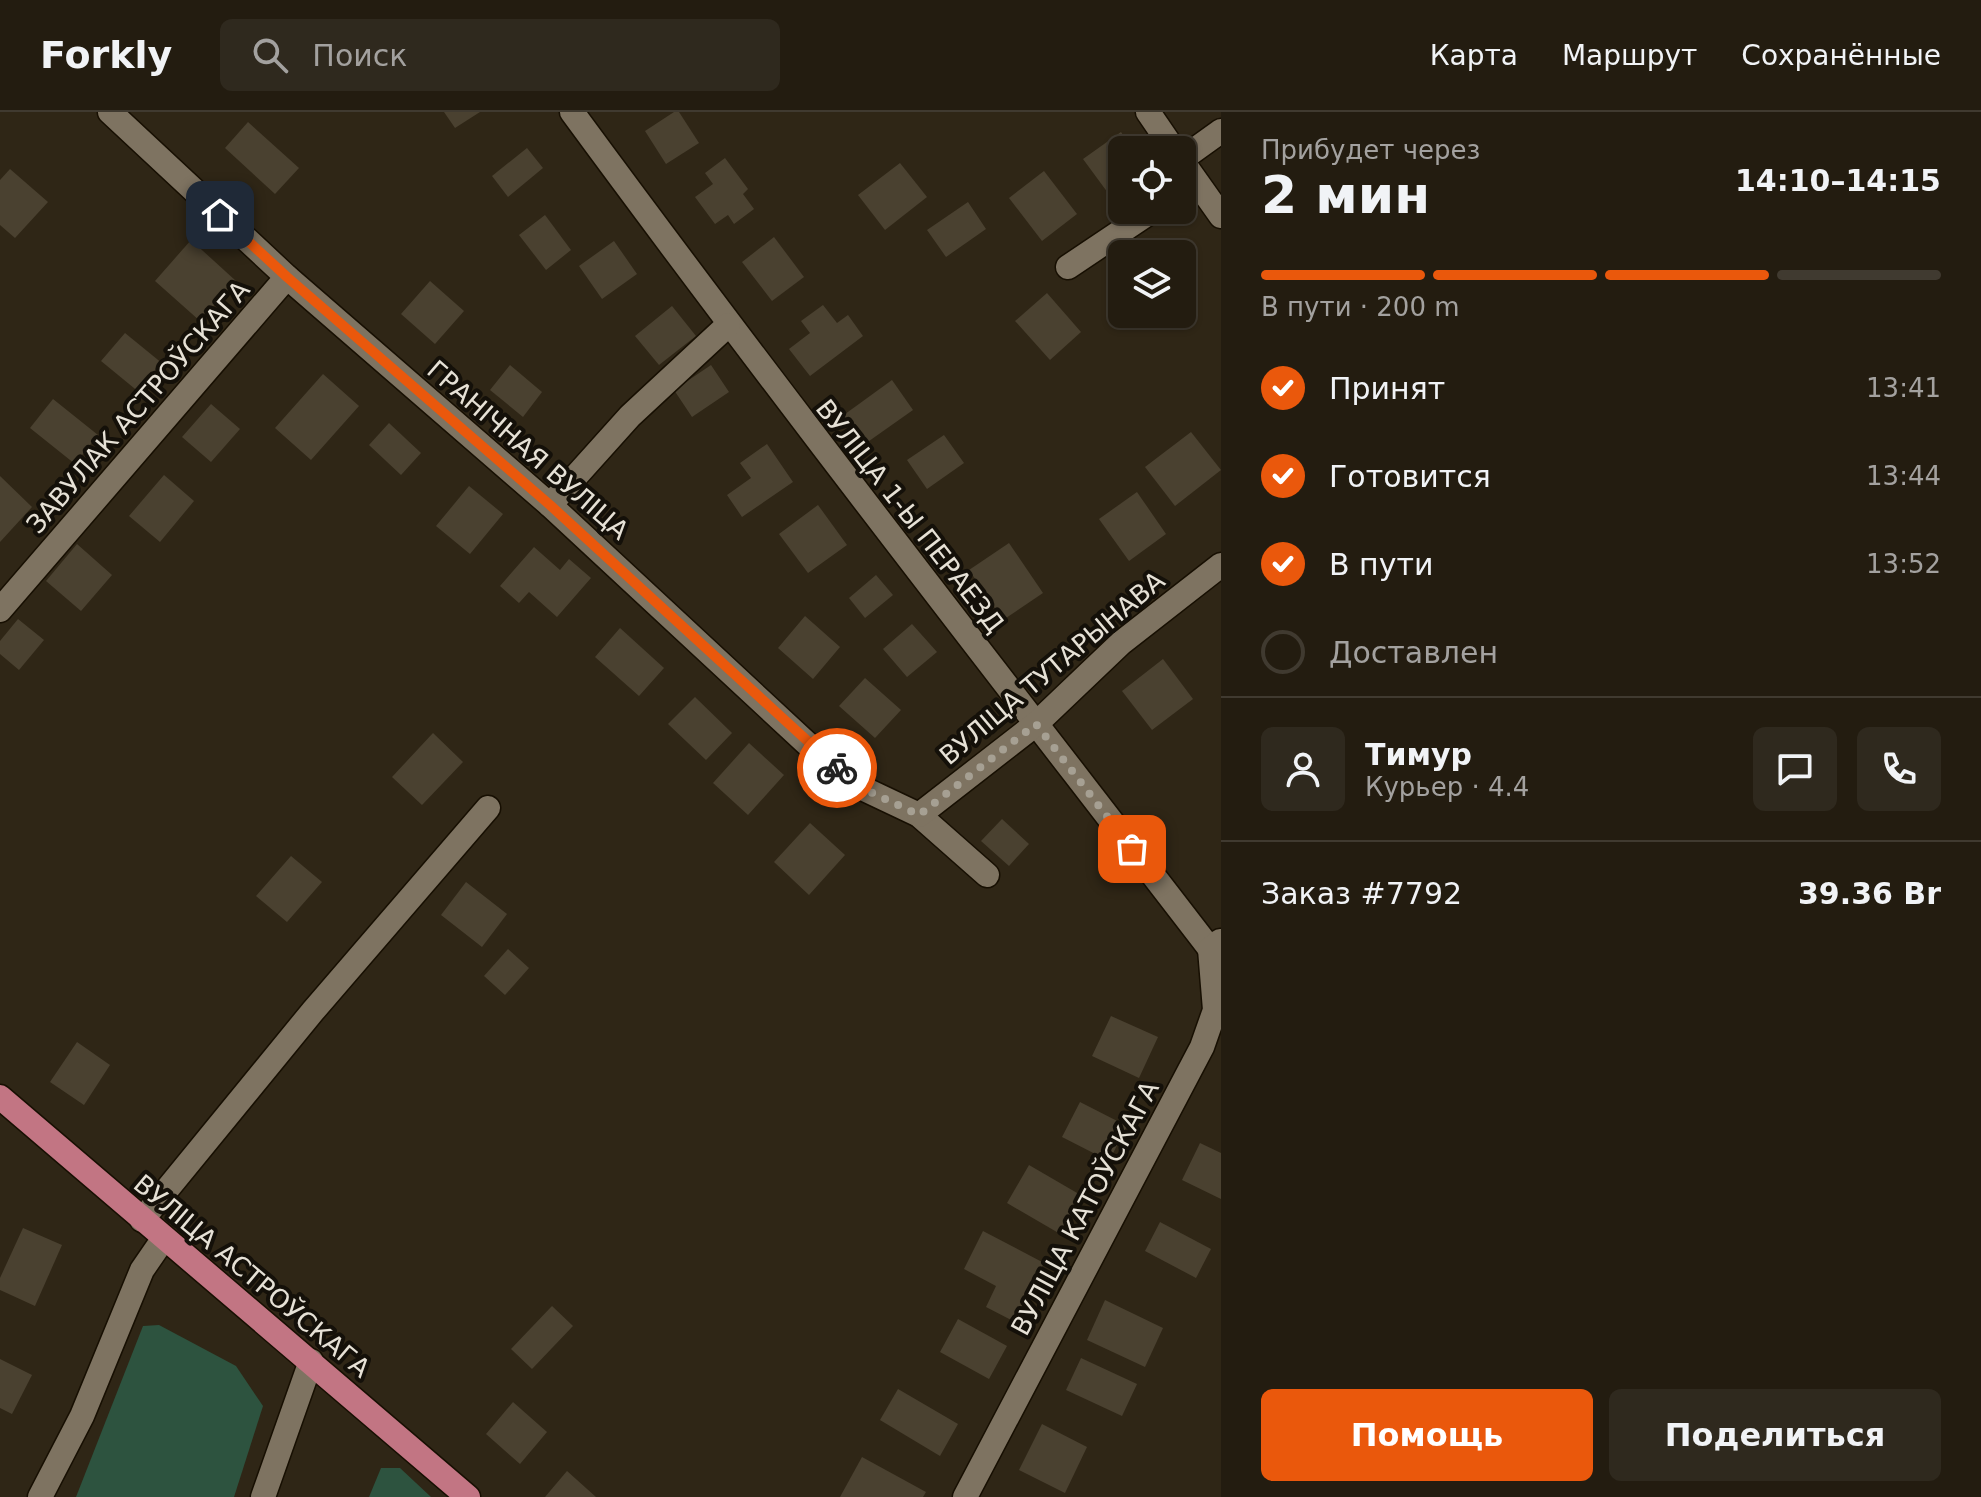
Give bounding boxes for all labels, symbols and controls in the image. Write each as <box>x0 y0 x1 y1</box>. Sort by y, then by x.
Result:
search box <box>220 19 780 91</box>
text: Forkly <box>40 33 172 77</box>
icon: search <box>248 33 292 77</box>
text: Поиск <box>312 38 407 73</box>
text: Карта <box>1430 39 1518 72</box>
text: Маршрут <box>1562 39 1697 72</box>
text: Сохранённые <box>1741 39 1941 72</box>
text: Прибудет через <box>1261 135 1480 165</box>
map controls <box>1108 136 1196 328</box>
button: locate <box>1108 136 1196 224</box>
text: 14:10–14:15 <box>1735 163 1941 198</box>
text: 2 мин <box>1261 165 1430 225</box>
pin <box>186 181 254 249</box>
icon: home <box>198 193 242 237</box>
button: layers <box>1108 240 1196 328</box>
street label: ЗАВУЛАК АСТРОЎСКАГА <box>20 274 256 539</box>
text: В пути · 200 m <box>1261 292 1460 322</box>
street label: ГРАНІЧНАЯ ВУЛІЦА <box>421 354 635 546</box>
icon: check <box>1261 366 1305 410</box>
text: Принят <box>1329 371 1445 406</box>
text: 13:41 <box>1866 373 1941 403</box>
street label: ВУЛІЦА 1-Ы ПЕРАЕЗД <box>810 394 1010 638</box>
icon: check <box>1261 454 1305 498</box>
text: Готовится <box>1329 459 1491 494</box>
text: 13:44 <box>1866 461 1941 491</box>
icon: check <box>1261 542 1305 586</box>
text: В пути <box>1329 547 1433 582</box>
text: 13:52 <box>1866 549 1941 579</box>
street label: ВУЛІЦА ТУТАРЫНАВА <box>934 565 1171 771</box>
text: Доставлен <box>1329 635 1498 670</box>
button: person <box>1261 727 1345 811</box>
button: chat <box>1753 727 1837 811</box>
button: phone <box>1857 727 1941 811</box>
courier <box>797 728 877 808</box>
text: Тимур <box>1365 737 1472 772</box>
icon: bike <box>815 746 859 790</box>
text: Курьер · 4.4 <box>1365 772 1529 802</box>
pin <box>1098 815 1166 883</box>
icon: bag <box>1110 827 1154 871</box>
text: Заказ #7792 <box>1261 876 1462 911</box>
text: 39.36 Br <box>1798 876 1941 911</box>
street label: ВУЛІЦА КАТОЎСКАГА <box>1004 1075 1165 1340</box>
street label: ВУЛІЦА АСТРОЎСКАГА <box>128 1168 377 1384</box>
button: Помощь <box>1261 1389 1593 1481</box>
button: Поделиться <box>1609 1389 1941 1481</box>

